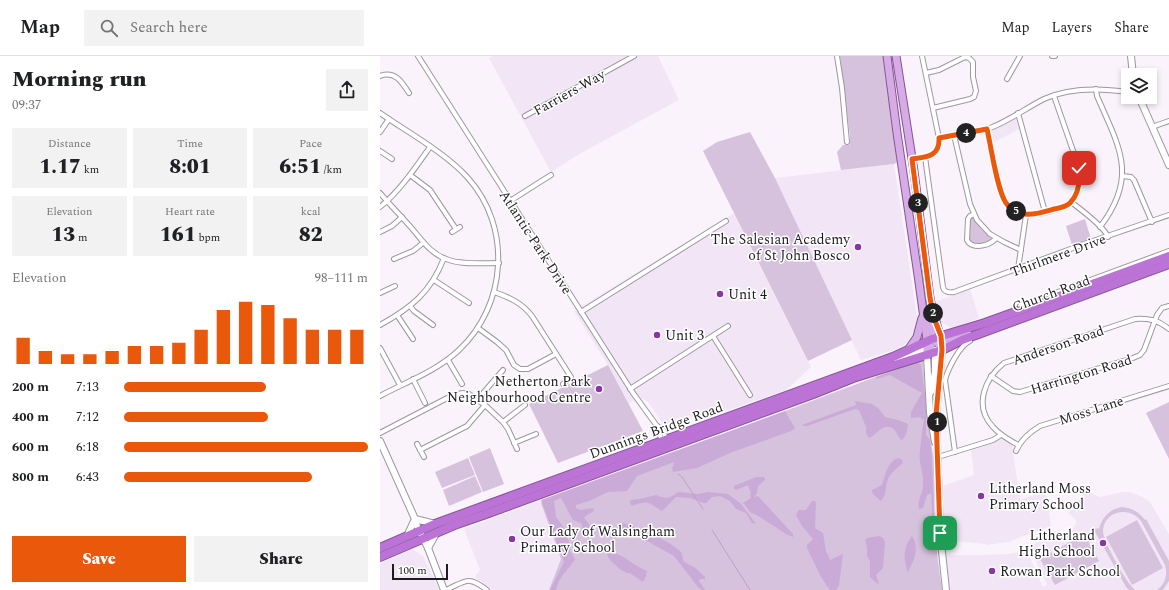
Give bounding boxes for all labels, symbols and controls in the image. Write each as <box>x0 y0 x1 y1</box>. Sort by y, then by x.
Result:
search box <box>84 10 364 46</box>
text: Map <box>20 13 60 42</box>
text: Search here <box>130 16 208 39</box>
icon: search <box>98 17 120 39</box>
text: Map <box>1001 17 1030 38</box>
text: Layers <box>1052 17 1092 38</box>
text: Share <box>1114 17 1149 38</box>
text: Morning run <box>12 63 147 96</box>
street label: Farriers Way <box>529 63 610 121</box>
map controls <box>1121 68 1157 104</box>
button: layers <box>1121 68 1157 104</box>
button: share <box>326 69 368 111</box>
text: 09:37 <box>12 95 41 115</box>
pin: 4 <box>956 123 976 143</box>
text: 4 <box>963 124 969 141</box>
text: Distance <box>48 135 91 152</box>
text: Time <box>177 135 203 152</box>
text: Pace <box>299 135 322 152</box>
pin <box>1062 151 1096 185</box>
text: 1.17 <box>39 152 81 182</box>
text: 8:01 <box>169 152 211 182</box>
text: 6:51 <box>279 152 321 182</box>
icon: check <box>1068 157 1090 179</box>
text: km <box>81 161 99 178</box>
text: /km <box>321 161 342 178</box>
street label: Atlantic Park Drive <box>494 186 577 299</box>
pin: 3 <box>908 193 928 213</box>
text: 3 <box>915 194 921 211</box>
pin: 5 <box>1006 201 1026 221</box>
text: 5 <box>1013 202 1019 219</box>
text: Elevation <box>46 203 92 220</box>
text: Heart rate <box>165 203 215 220</box>
text: kcal <box>301 203 321 220</box>
text: 13 <box>51 220 75 250</box>
text: 161 <box>160 220 196 250</box>
text: 82 <box>299 220 323 250</box>
street label: Thirlmere Drive <box>1007 228 1109 283</box>
text: m <box>75 229 87 246</box>
text: bpm <box>196 229 220 246</box>
place label: The Salesian Academy of St John Bosco <box>711 229 851 266</box>
marker: The Salesian Academy of St John Bosco <box>853 242 863 252</box>
text: Elevation <box>12 268 66 288</box>
text: 98–111 m <box>315 268 368 288</box>
street label: Church Road <box>1009 270 1093 317</box>
place label: Unit 4 <box>728 284 767 305</box>
marker: Unit 4 <box>715 289 725 299</box>
pin: 2 <box>923 303 943 323</box>
text: 2 <box>930 304 936 321</box>
street label: Anderson Road <box>1010 320 1107 371</box>
place label: Unit 3 <box>665 325 704 346</box>
marker: Unit 3 <box>652 330 662 340</box>
street label: Harrington Road <box>1028 349 1135 400</box>
place label: Netherton Park Neighbourhood Centre <box>447 371 591 408</box>
text: 200 m <box>12 377 49 397</box>
text: 7:13 <box>76 377 99 397</box>
marker: Netherton Park Neighbourhood Centre <box>594 384 604 394</box>
street label: Moss Lane <box>1056 390 1126 431</box>
street label: Dunnings Bridge Road <box>586 396 726 464</box>
text: 400 m <box>12 407 49 427</box>
text: 7:12 <box>76 407 99 427</box>
pin: 1 <box>927 412 947 432</box>
text: 1 <box>934 413 940 430</box>
text: 600 m <box>12 437 49 457</box>
text: 6:18 <box>76 437 99 457</box>
text: 800 m <box>12 467 49 487</box>
text: 6:43 <box>76 467 99 487</box>
place label: Litherland Moss Primary School <box>989 478 1091 515</box>
marker: Litherland Moss Primary School <box>976 491 986 501</box>
pin <box>923 516 957 550</box>
place label: Our Lady of Walsingham Primary School <box>520 521 675 558</box>
icon: arrive <box>929 522 951 544</box>
place label: Litherland High School <box>1018 525 1095 562</box>
marker: Our Lady of Walsingham Primary School <box>507 534 517 544</box>
button: Save <box>12 536 186 582</box>
button: Share <box>194 536 368 582</box>
marker: Litherland High School <box>1098 538 1108 548</box>
place label: Rowan Park School <box>1000 561 1120 582</box>
scale bar <box>392 562 448 581</box>
text: 100 m <box>398 562 427 579</box>
marker: Rowan Park School <box>987 566 997 576</box>

